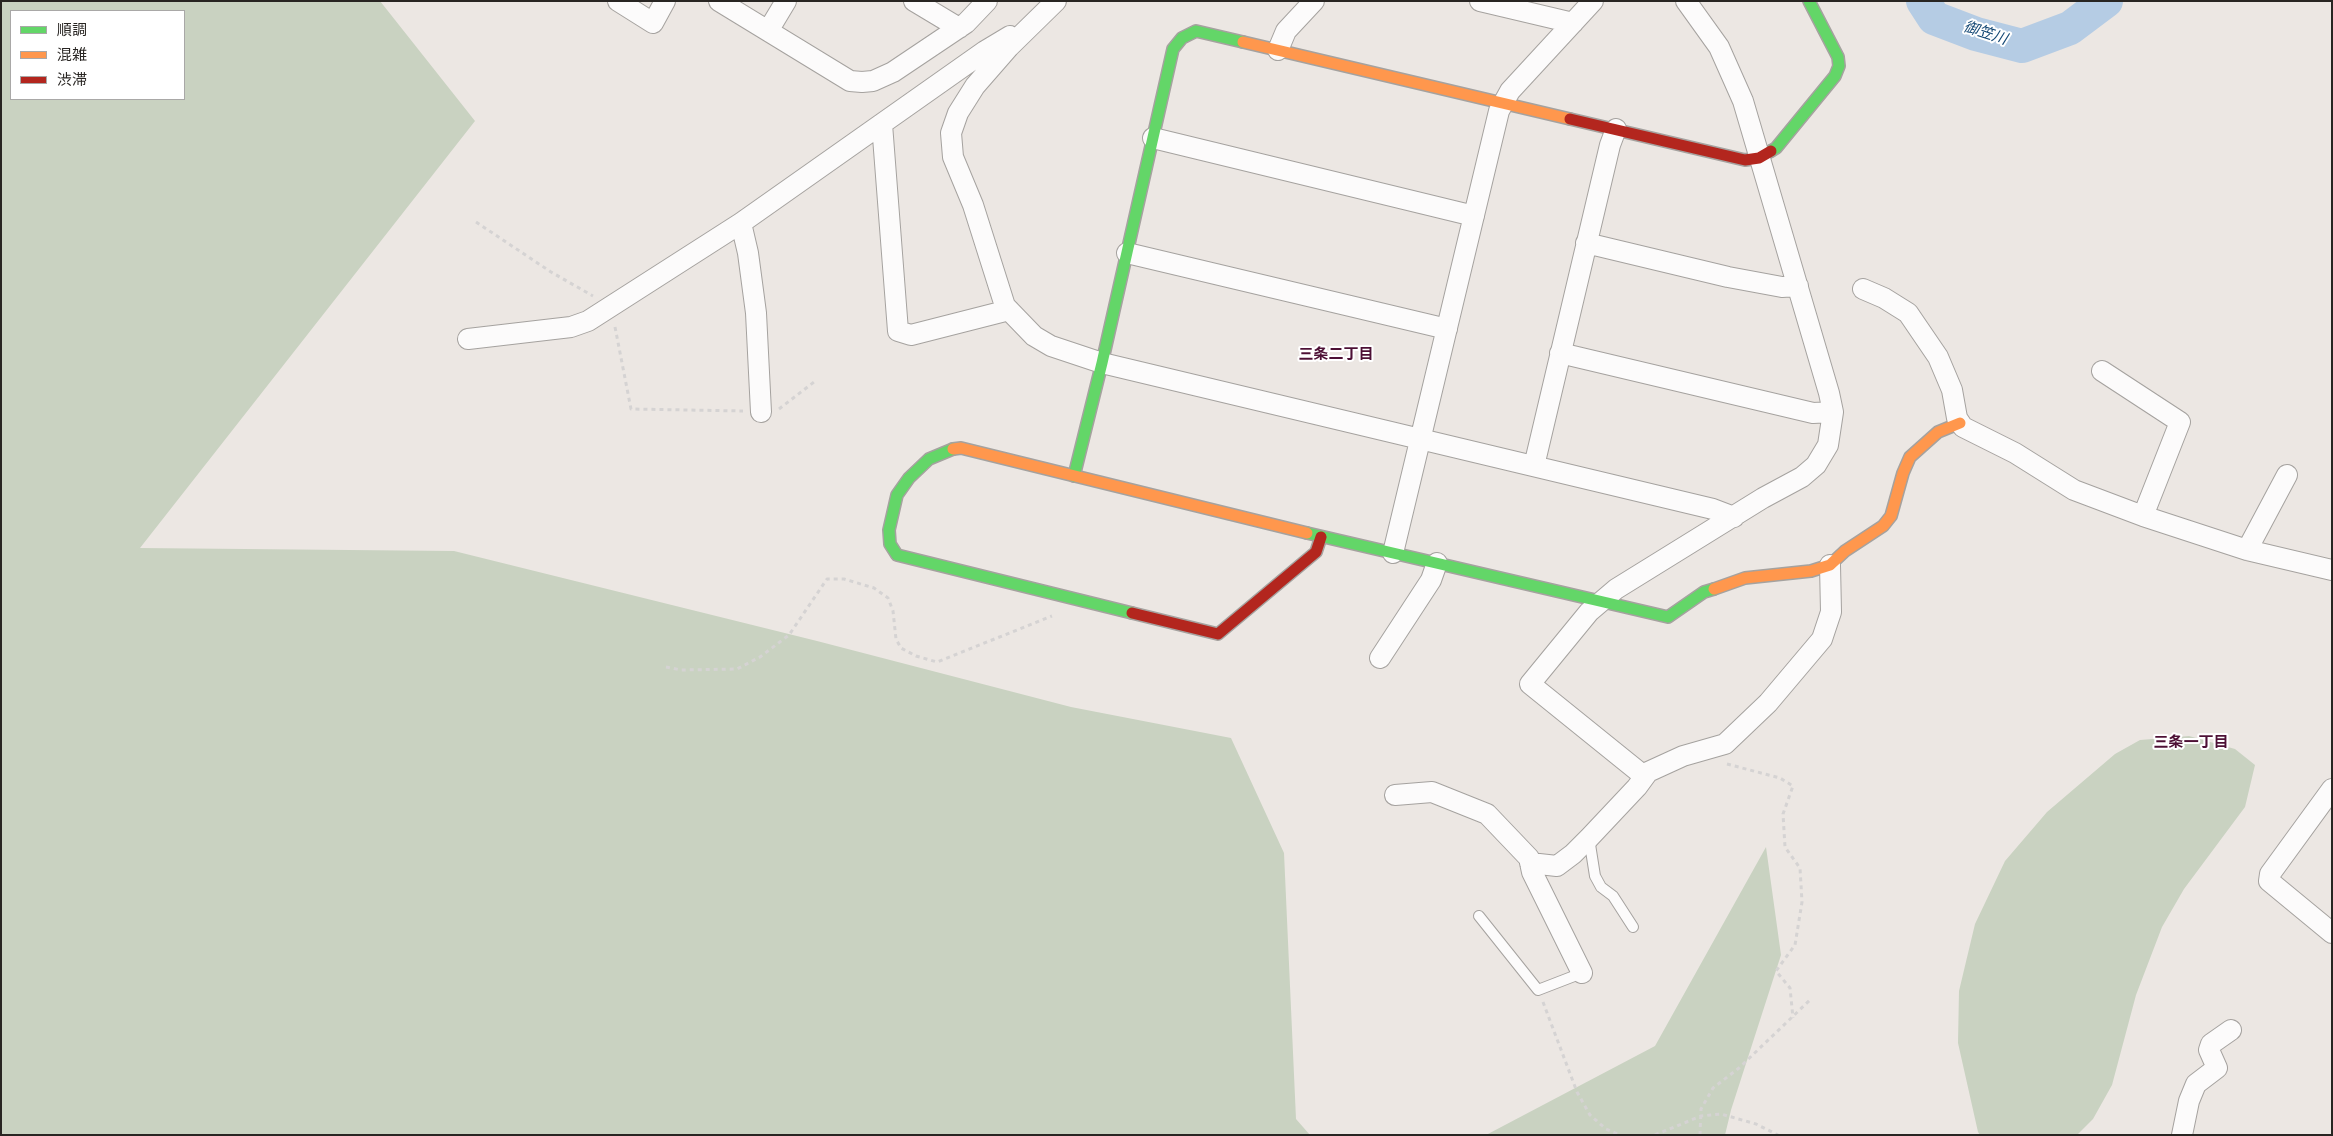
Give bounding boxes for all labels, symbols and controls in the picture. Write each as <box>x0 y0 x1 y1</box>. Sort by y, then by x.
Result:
legend <box>10 10 185 100</box>
water label: 御笠川 <box>1961 18 2009 50</box>
text: 順調 <box>57 19 87 41</box>
text: 混雑 <box>57 44 87 66</box>
text: 渋滞 <box>57 69 87 91</box>
district label: 三条二丁目 <box>1299 346 1373 364</box>
district label: 三条一丁目 <box>2154 734 2228 752</box>

